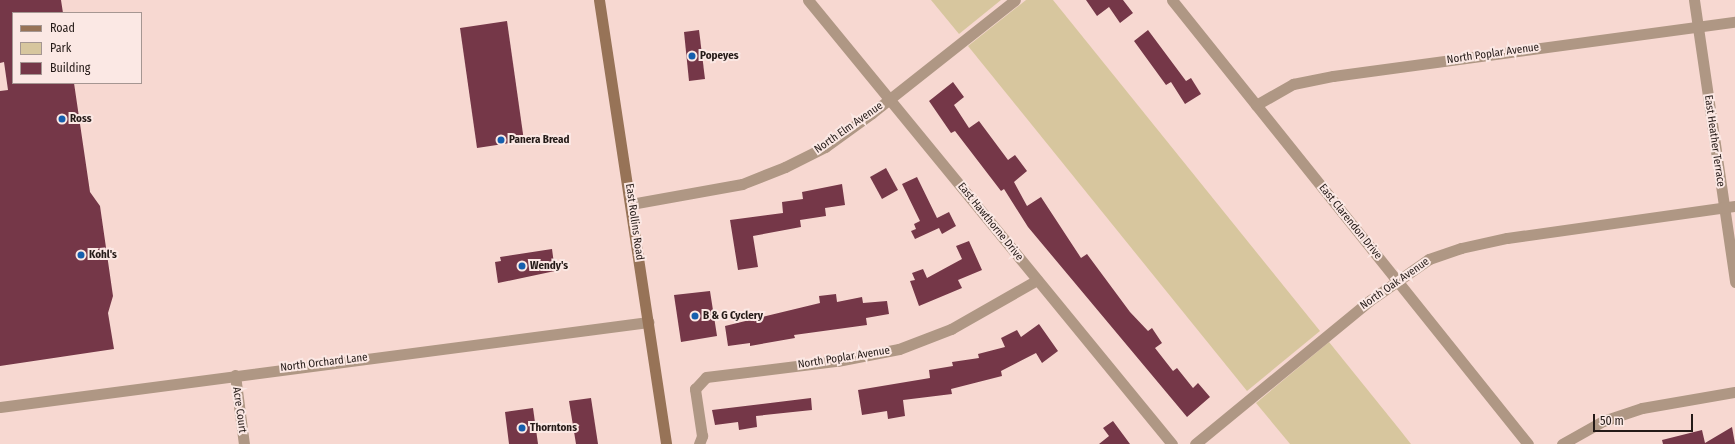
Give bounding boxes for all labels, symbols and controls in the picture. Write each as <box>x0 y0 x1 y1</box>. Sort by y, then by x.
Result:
legend <box>12 12 142 84</box>
text: Road <box>50 21 75 35</box>
text: Park <box>50 41 71 55</box>
street label: North Poplar Avenue <box>1446 41 1540 67</box>
place label: Popeyes <box>700 49 739 63</box>
marker: Popeyes <box>687 51 697 61</box>
text: Building <box>50 61 90 75</box>
street label: East Heather Terrace <box>1701 94 1727 188</box>
street label: North Elm Avenue <box>812 100 886 156</box>
place label: Ross <box>70 112 91 126</box>
marker: Ross <box>57 114 67 124</box>
place label: Panera Bread <box>509 133 570 147</box>
marker: Panera Bread <box>496 135 506 145</box>
street label: East Hawthorne Drive <box>954 180 1026 264</box>
street label: East Clarendon Drive <box>1316 182 1384 262</box>
street label: East Rollins Road <box>622 183 646 261</box>
place label: Kohl's <box>89 248 117 262</box>
marker: Kohl's <box>76 250 86 260</box>
street label: North Oak Avenue <box>1358 255 1432 313</box>
place label: Wendy's <box>530 259 568 273</box>
marker: Wendy's <box>517 261 527 271</box>
place label: B & G Cyclery <box>703 309 763 323</box>
marker: B & G Cyclery <box>690 311 700 321</box>
street label: North Poplar Avenue <box>797 344 891 372</box>
street label: North Orchard Lane <box>280 351 368 375</box>
street label: Acre Court <box>229 386 249 434</box>
scale bar <box>1595 406 1695 432</box>
text: 50 m <box>1600 414 1624 428</box>
place label: Thorntons <box>530 421 577 435</box>
marker: Thorntons <box>517 423 527 433</box>

